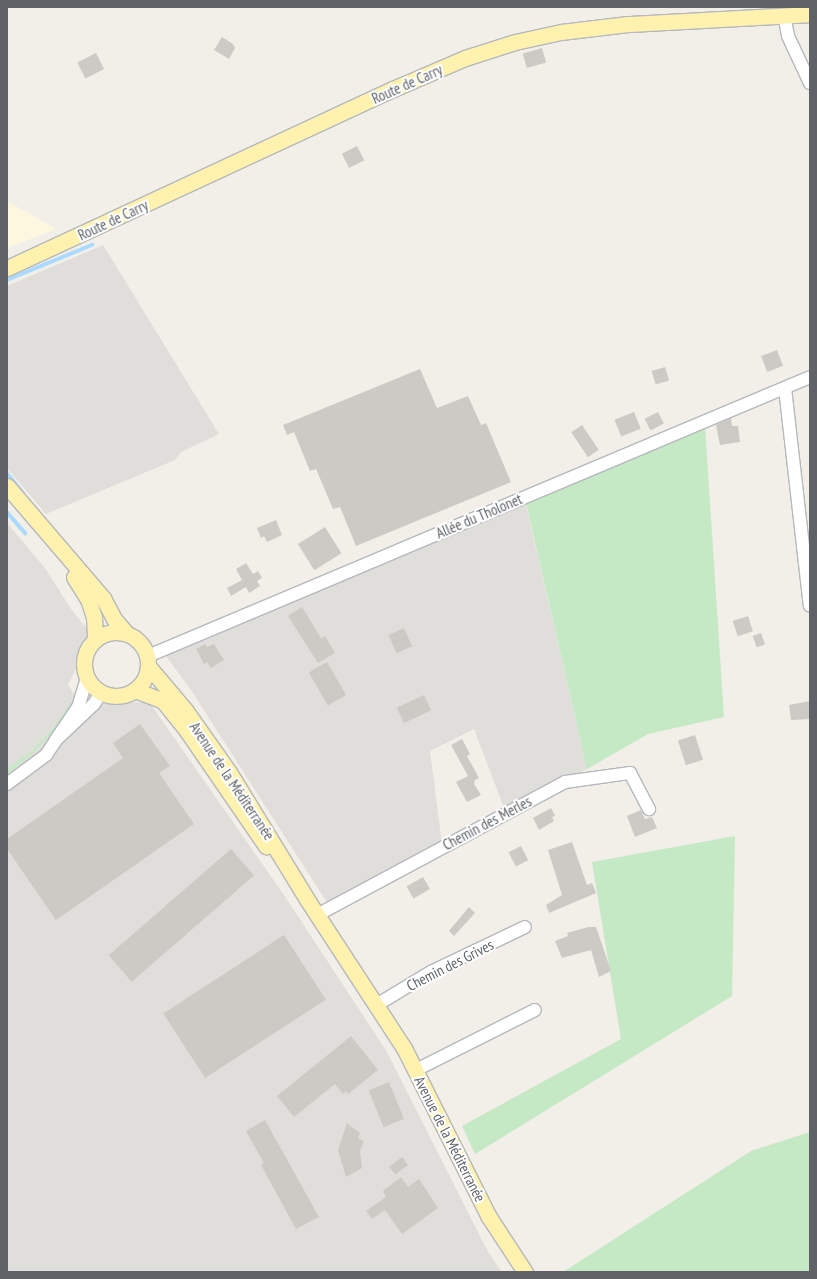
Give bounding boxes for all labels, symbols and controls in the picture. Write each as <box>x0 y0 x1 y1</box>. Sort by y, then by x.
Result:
street label: Route de Carry <box>369 60 445 108</box>
street label: Route de Carry <box>75 196 151 244</box>
street label: Allée du Tholonet <box>433 490 525 542</box>
street label: Avenue de la Méditerranée <box>186 719 278 843</box>
street label: Chemin des Merles <box>440 792 534 854</box>
street label: Chemin des Grives <box>403 935 497 995</box>
street label: Avenue de la Méditerranée <box>411 1073 489 1205</box>

